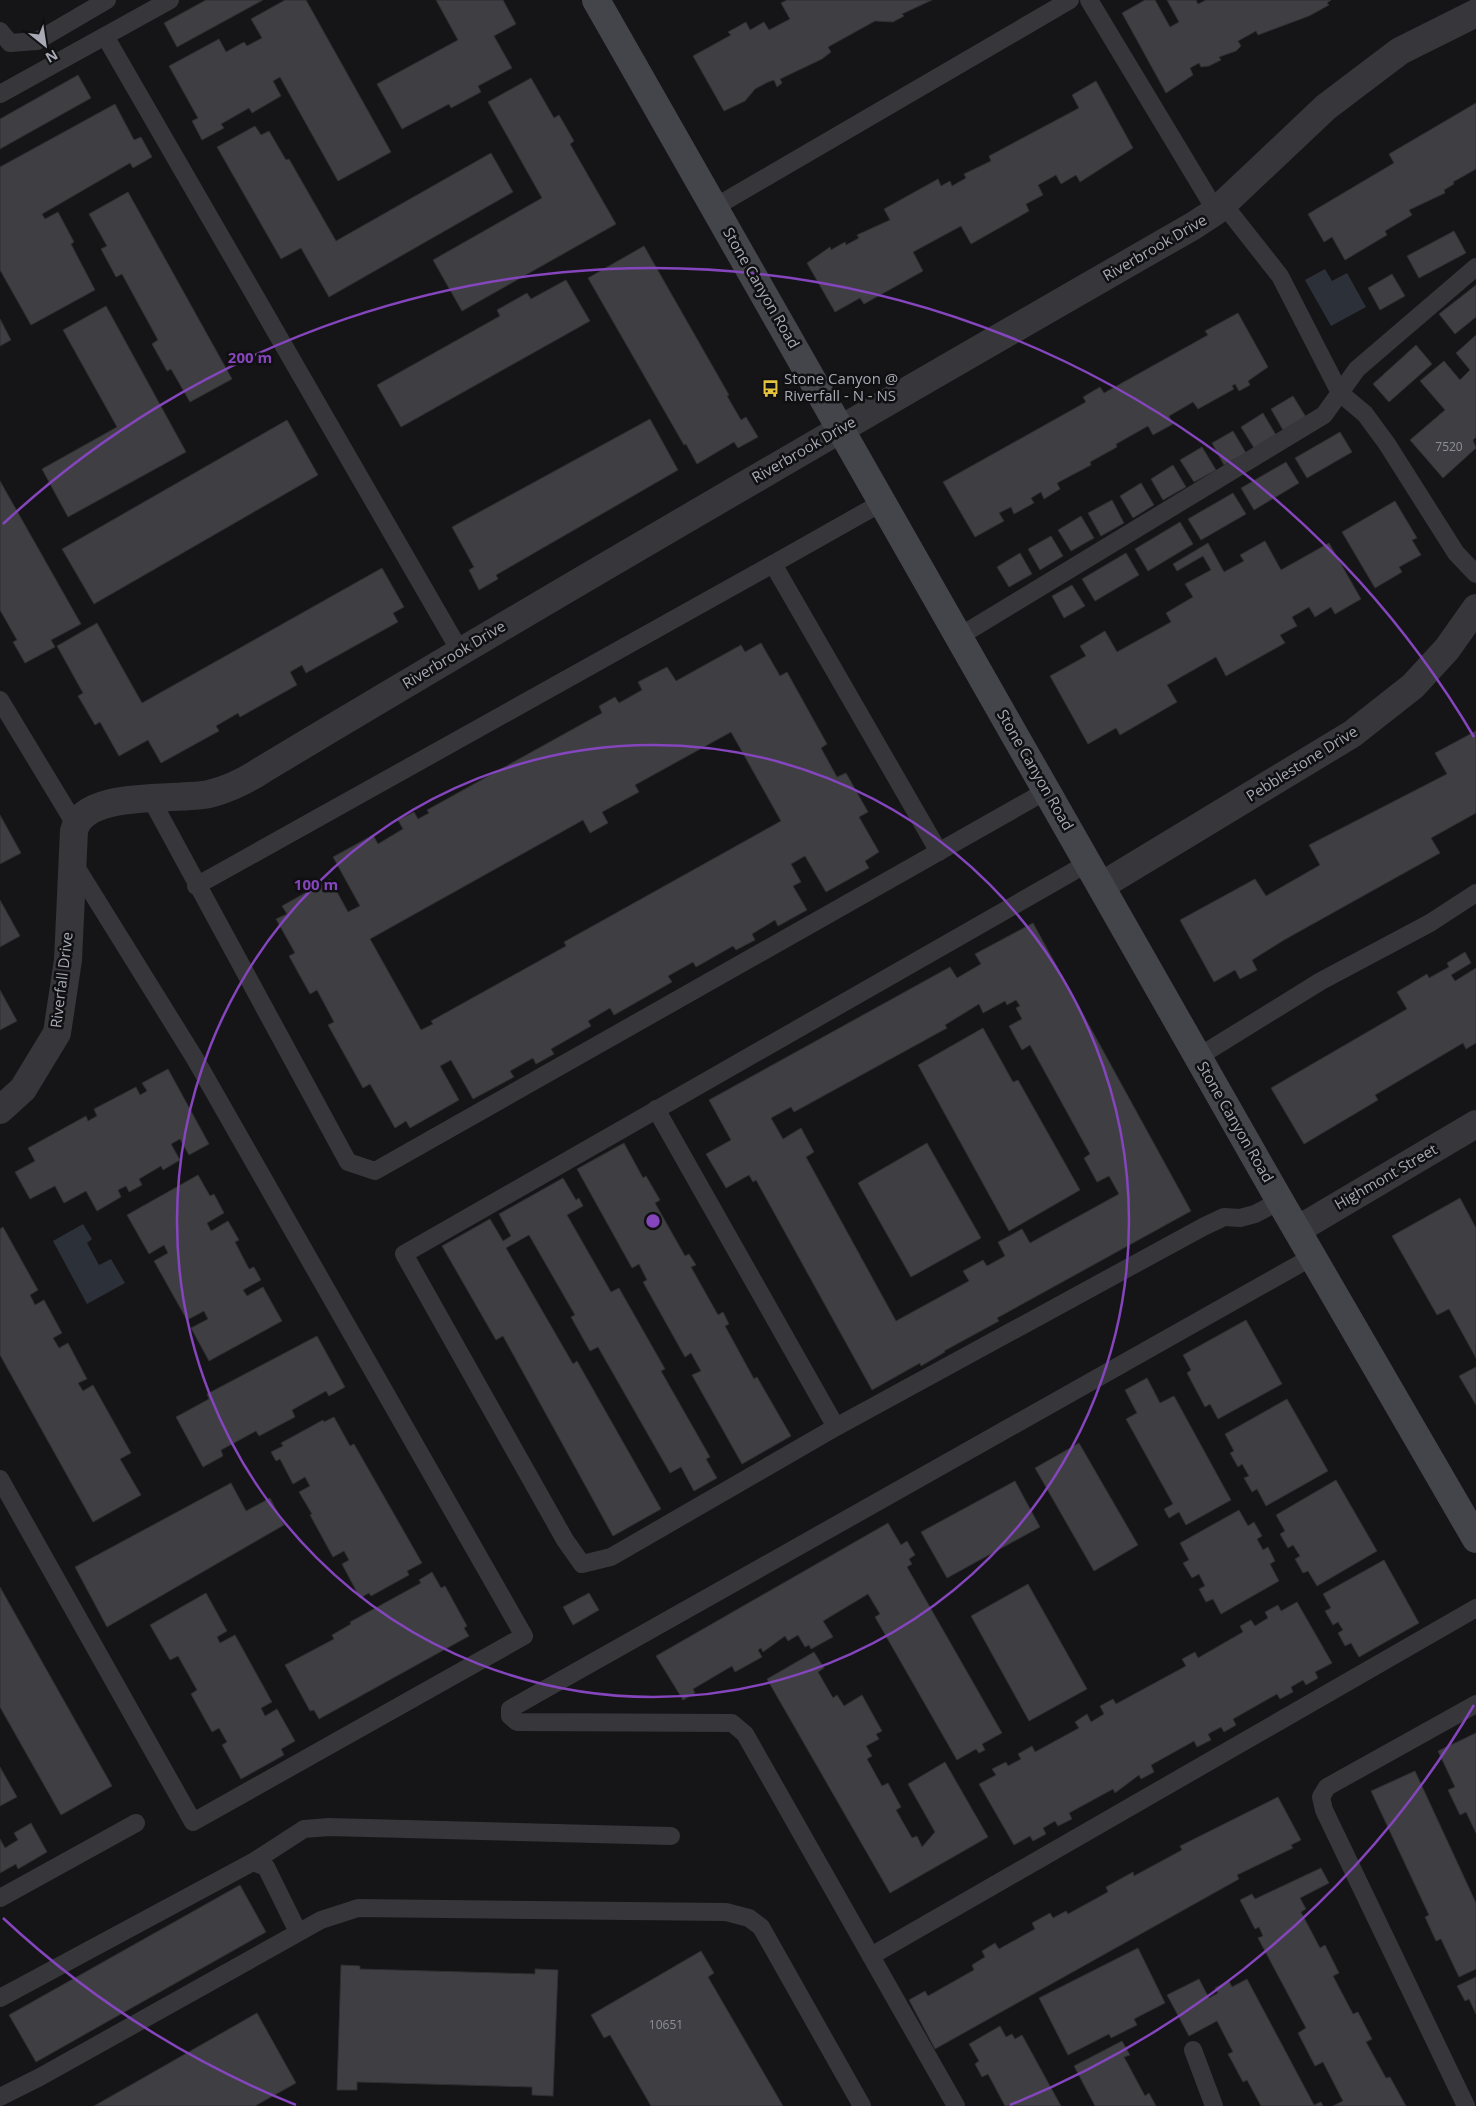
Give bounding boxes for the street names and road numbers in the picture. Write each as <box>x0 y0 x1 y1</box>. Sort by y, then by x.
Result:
street label: Riverbrook Drive <box>1099 209 1210 285</box>
street label: Stone Canyon Road <box>719 223 805 352</box>
street label: Riverbrook Drive <box>748 411 859 487</box>
street label: Riverbrook Drive <box>398 615 509 693</box>
street label: Stone Canyon Road <box>993 705 1079 834</box>
street label: Pebblestone Drive <box>1242 721 1361 805</box>
street label: Riverfall Drive <box>45 931 77 1029</box>
street label: Stone Canyon Road <box>1193 1057 1279 1186</box>
street label: Highmont Street <box>1331 1139 1440 1214</box>

